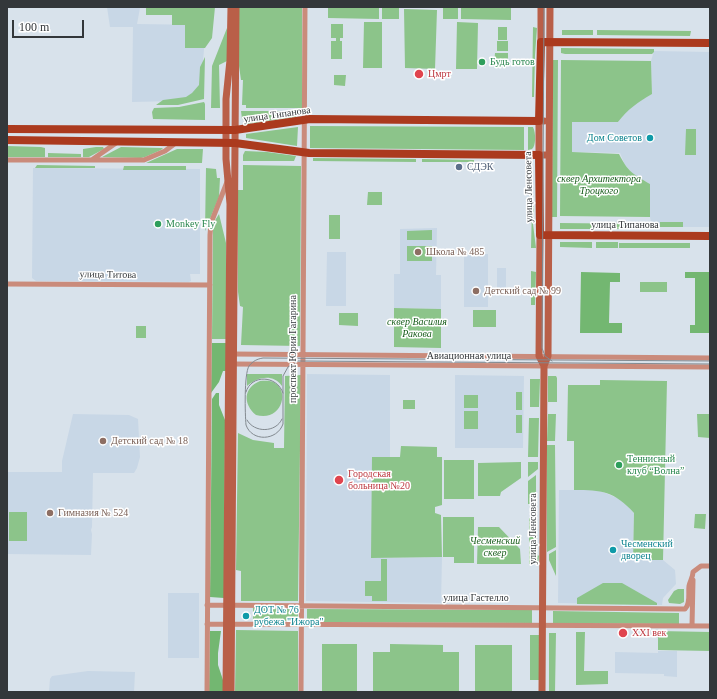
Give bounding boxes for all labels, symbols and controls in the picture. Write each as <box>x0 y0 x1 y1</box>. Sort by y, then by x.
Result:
scale bar <box>14 12 86 38</box>
text: 100 m <box>19 20 49 34</box>
place label: Будь готов <box>490 56 535 68</box>
marker: Будь готов <box>477 57 487 67</box>
marker: Цмрт <box>413 68 425 80</box>
place label: Цмрт <box>428 68 451 80</box>
street label: улица Типанова <box>243 104 311 126</box>
place label: Дом Советов <box>587 132 642 144</box>
marker: Дом Советов <box>645 133 655 143</box>
street label: улица Ленсовета <box>522 151 536 223</box>
place label: СДЭК <box>467 161 494 173</box>
marker: СДЭК <box>454 162 464 172</box>
park label: сквер Архитектора Троцкого <box>557 173 641 196</box>
place label: Monkey Fly <box>166 218 215 230</box>
marker: Monkey Fly <box>153 219 163 229</box>
street label: улица Типанова <box>591 219 659 231</box>
place label: Школа № 485 <box>426 246 484 258</box>
marker: Школа № 485 <box>413 247 423 257</box>
street label: улица Титова <box>80 269 136 281</box>
place label: Детский сад № 99 <box>484 285 561 297</box>
marker: Детский сад № 99 <box>471 286 481 296</box>
street label: проспект Юрия Гагарина <box>287 295 299 403</box>
park label: сквер Василия Ракова <box>387 316 447 340</box>
street label: Авиационная улица <box>427 350 511 362</box>
place label: Детский сад № 18 <box>111 435 188 447</box>
marker: Детский сад № 18 <box>98 436 108 446</box>
place label: Теннисный клуб “Волна” <box>627 453 684 476</box>
marker: Теннисный клуб “Волна” <box>614 460 624 470</box>
place label: Городская больница №20 <box>348 468 410 492</box>
marker: Городская больница №20 <box>333 474 345 486</box>
street label: улица Ленсовета <box>527 493 539 565</box>
place label: Гимназия № 524 <box>58 507 128 519</box>
marker: Гимназия № 524 <box>45 508 55 518</box>
park label: Чесменский сквер <box>470 535 520 558</box>
place label: Чесменский дворец <box>621 538 673 562</box>
marker: Чесменский дворец <box>608 545 618 555</box>
street label: улица Гастелло <box>443 592 509 604</box>
place label: ДОТ № 76 рубежа "Ижора" <box>254 604 323 628</box>
marker: ДОТ № 76 рубежа "Ижора" <box>241 611 251 621</box>
marker: XXI век <box>617 627 629 639</box>
place label: XXI век <box>632 627 666 639</box>

